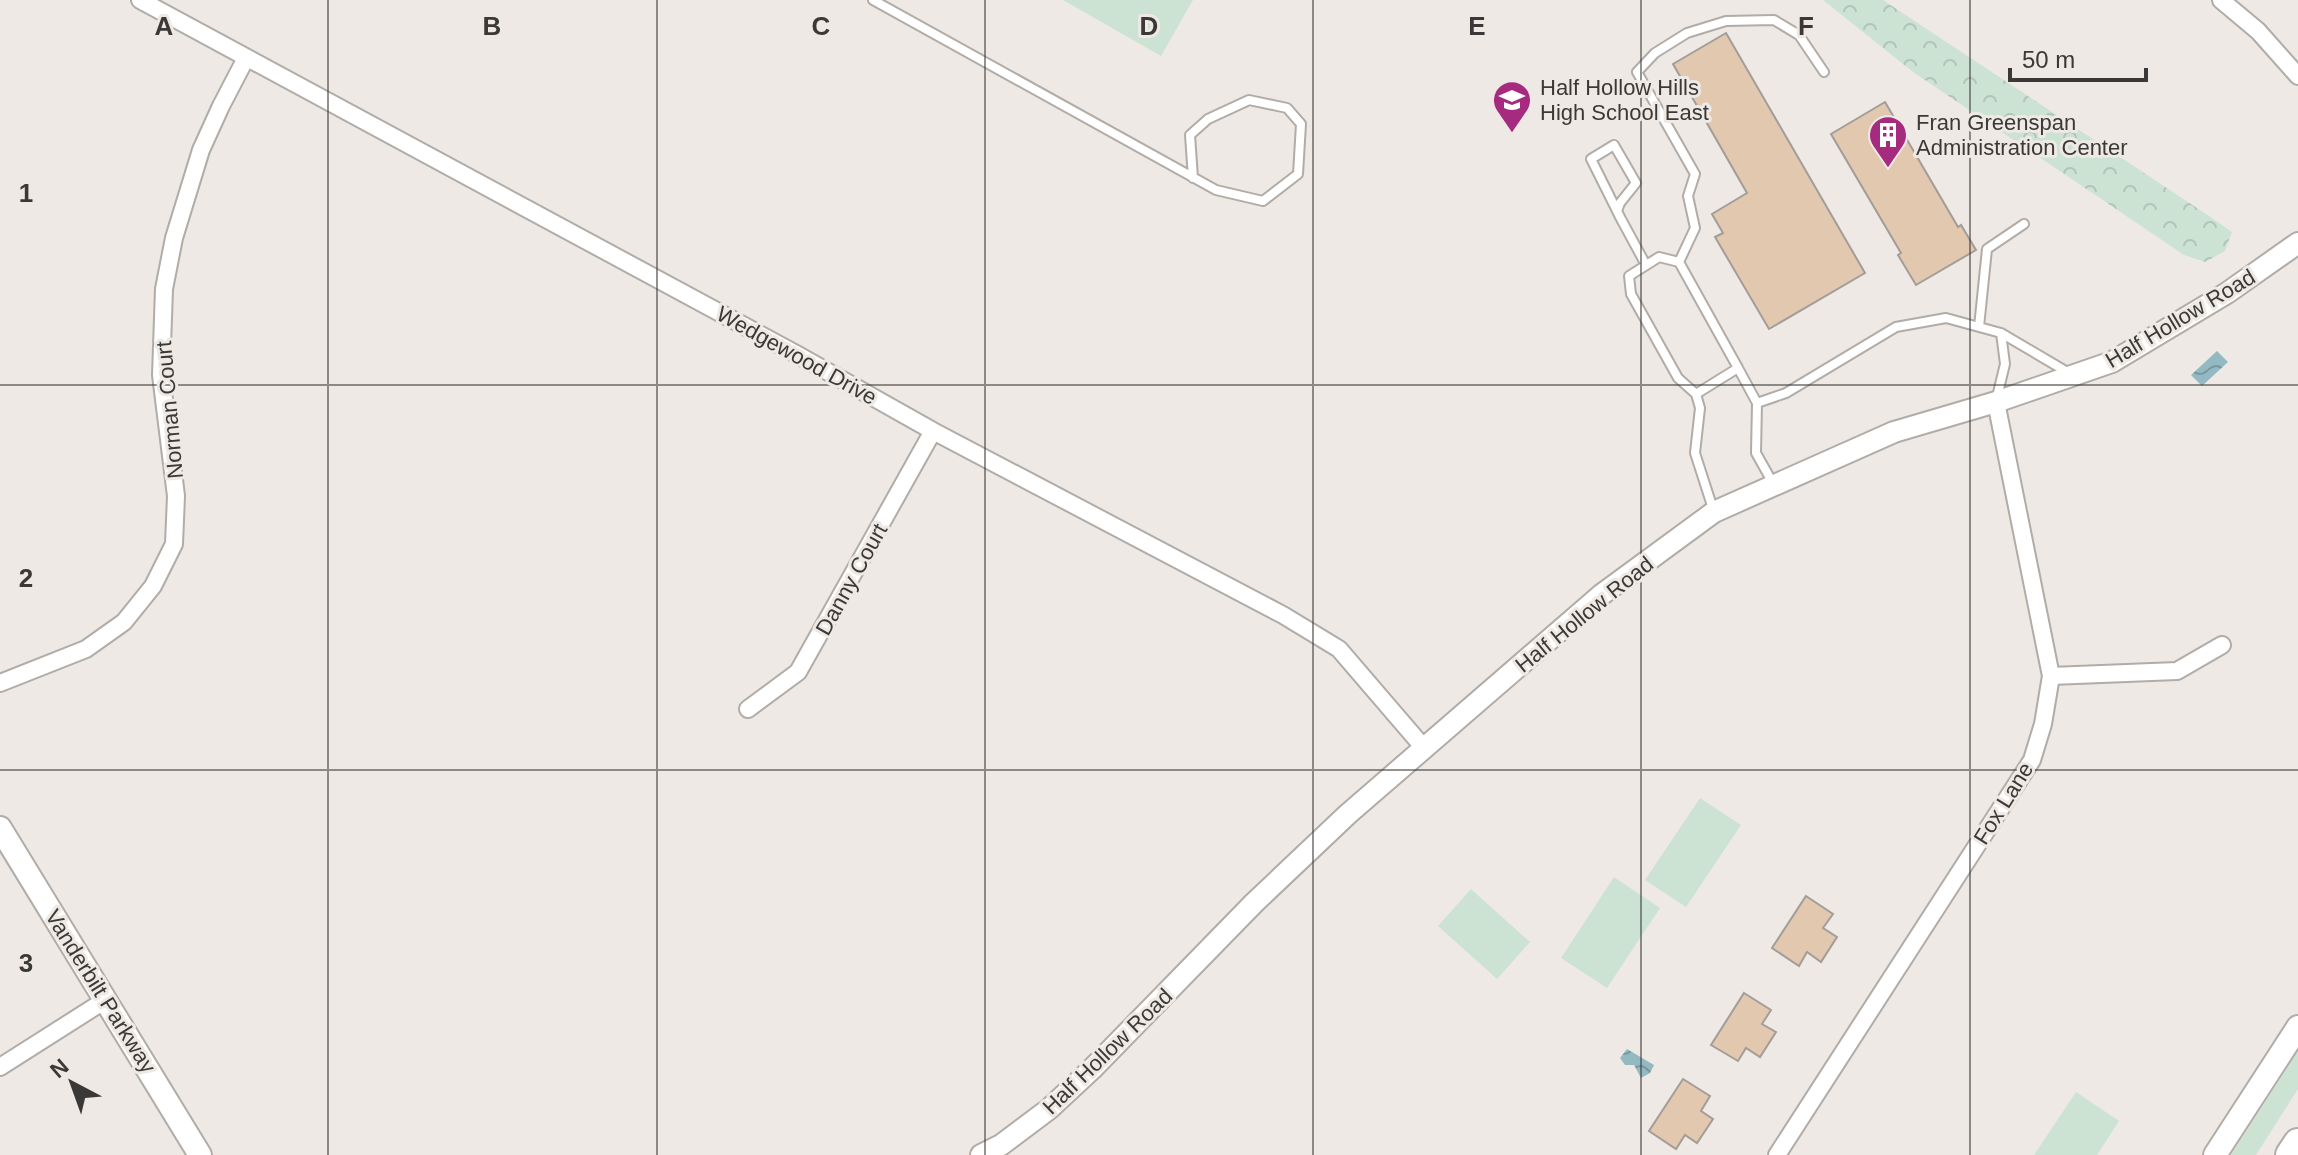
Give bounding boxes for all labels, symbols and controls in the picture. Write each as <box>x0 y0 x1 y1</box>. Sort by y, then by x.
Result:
text: A <box>155 11 174 41</box>
text: B <box>483 11 501 41</box>
text: C <box>812 11 831 41</box>
text: D <box>1140 11 1158 41</box>
text: E <box>1468 11 1486 41</box>
text: F <box>1798 11 1814 41</box>
scale bar <box>2010 32 2146 82</box>
text: 50 m <box>2022 46 2075 73</box>
place label: Half Hollow Hills High School East <box>1540 75 1709 125</box>
school or university icon: Half Hollow Hills High School East <box>1491 79 1533 134</box>
place label: Fran Greenspan Administration Center <box>1916 110 2128 160</box>
building icon: Fran Greenspan Administration Center <box>1867 114 1909 169</box>
text: 1 <box>19 178 33 208</box>
street label: Half Hollow Road <box>2101 264 2260 373</box>
street label: Wedgewood Drive <box>712 301 881 410</box>
street label: Norman Court <box>151 340 188 480</box>
street label: Danny Court <box>811 519 892 639</box>
street label: Half Hollow Road <box>1510 551 1658 678</box>
text: 2 <box>19 563 33 593</box>
street label: Fox Lane <box>1969 758 2038 849</box>
street label: Vanderbilt Parkway <box>40 905 161 1078</box>
text: 3 <box>19 948 33 978</box>
street label: Half Hollow Road <box>1038 983 1177 1119</box>
north arrow <box>32 1043 112 1123</box>
text: N <box>45 1054 73 1083</box>

